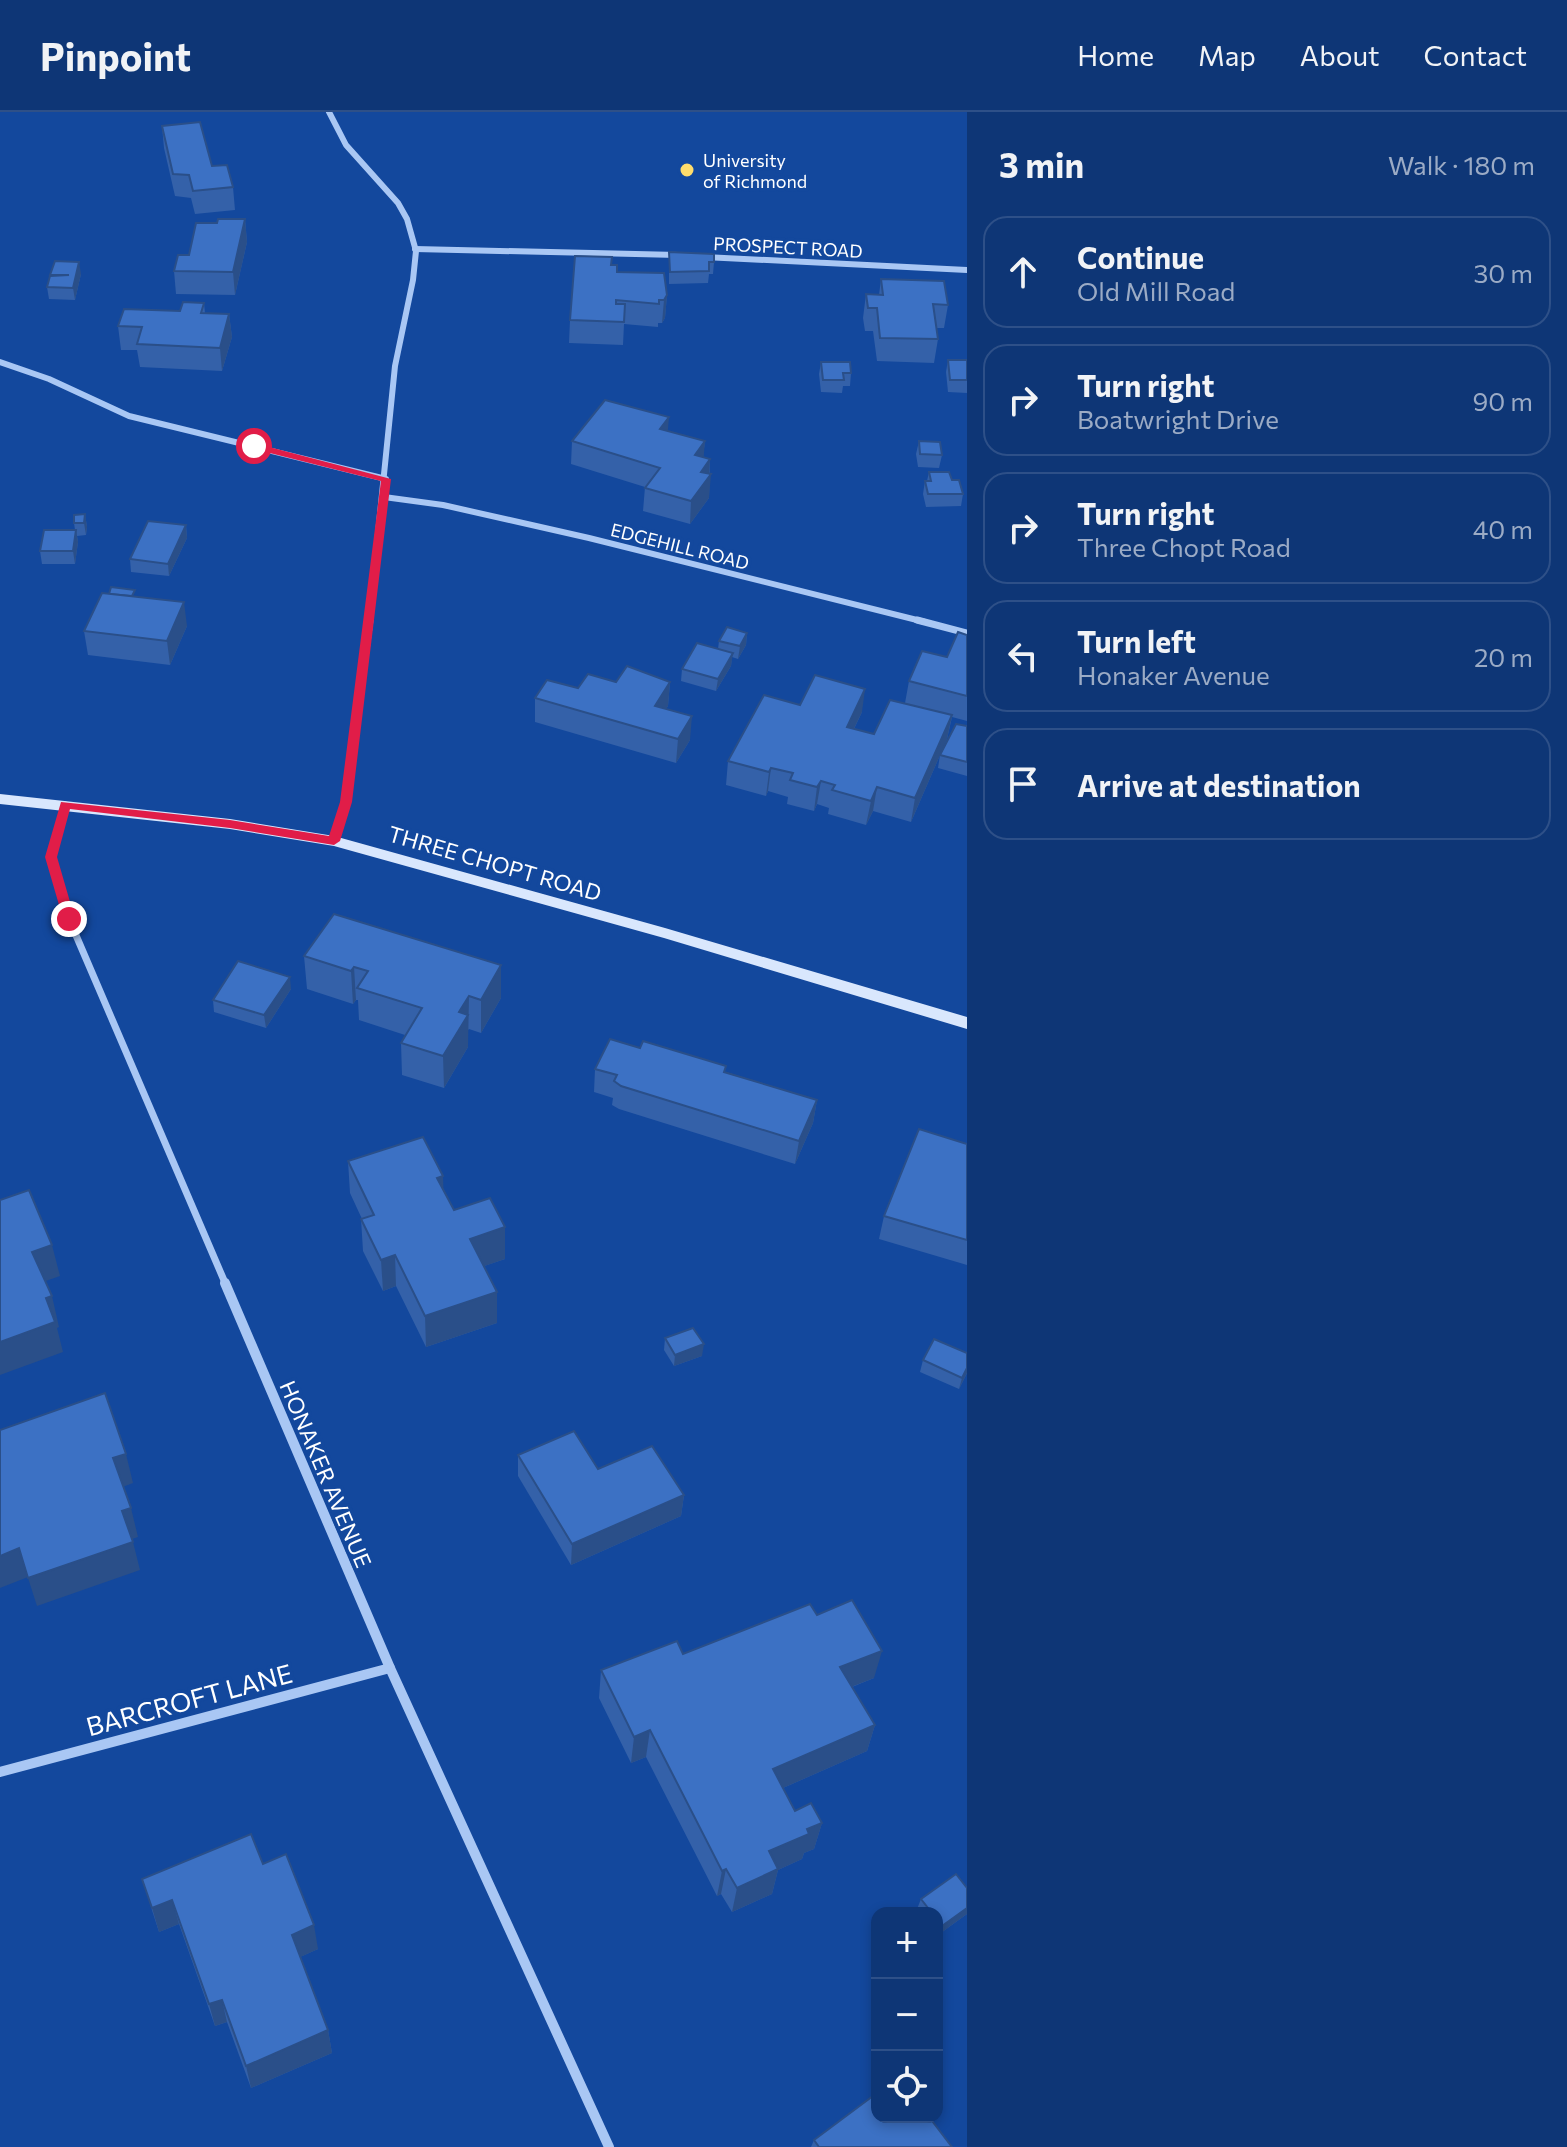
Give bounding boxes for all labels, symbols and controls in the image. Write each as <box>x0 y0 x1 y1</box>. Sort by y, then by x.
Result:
text: Pinpoint <box>40 32 191 79</box>
text: Home <box>1077 38 1154 72</box>
text: Map <box>1198 38 1256 72</box>
text: About <box>1300 38 1380 72</box>
text: Contact <box>1424 38 1527 72</box>
text: 3 min <box>999 143 1084 185</box>
place label: University of Richmond <box>703 149 807 192</box>
text: Walk · 180 m <box>1388 149 1535 180</box>
marker: University of Richmond <box>678 161 696 179</box>
street label: PROSPECT ROAD <box>713 232 863 262</box>
text: Continue <box>1077 238 1204 275</box>
icon: ahead <box>1001 250 1045 294</box>
text: 30 m <box>1474 257 1533 288</box>
text: Old Mill Road <box>1077 275 1235 306</box>
text: Turn right <box>1077 366 1214 403</box>
icon: right <box>1001 378 1045 422</box>
text: 90 m <box>1473 385 1533 416</box>
text: Boatwright Drive <box>1077 403 1279 434</box>
route start <box>236 428 272 464</box>
text: Turn right <box>1077 494 1214 531</box>
icon: right <box>1001 506 1045 550</box>
text: 40 m <box>1473 513 1533 544</box>
street label: EDGEHILL ROAD <box>608 518 752 574</box>
text: Three Chopt Road <box>1077 531 1291 562</box>
text: Turn left <box>1077 622 1196 659</box>
icon: left <box>1001 634 1045 678</box>
text: 20 m <box>1474 641 1533 672</box>
text: Honaker Avenue <box>1077 659 1270 690</box>
icon: arrive <box>1001 762 1045 806</box>
text: Arrive at destination <box>1077 766 1361 803</box>
street label: THREE CHOPT ROAD <box>385 820 605 906</box>
route end <box>51 901 87 937</box>
street label: HONAKER AVENUE <box>274 1376 378 1572</box>
street label: BARCROFT LANE <box>83 1657 295 1741</box>
map controls <box>871 1907 943 2123</box>
button: + <box>871 1907 943 1979</box>
button: − <box>871 1979 943 2051</box>
button: locate <box>871 2051 943 2123</box>

